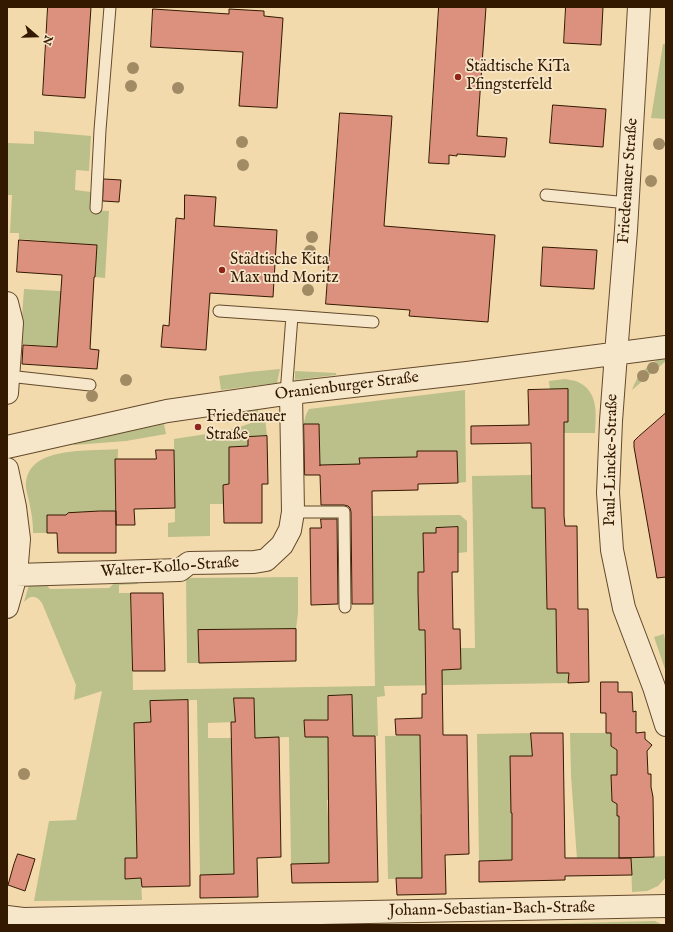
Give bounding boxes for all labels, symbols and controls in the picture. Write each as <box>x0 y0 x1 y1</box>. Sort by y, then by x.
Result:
north arrow <box>16 16 56 56</box>
text: N <box>39 33 55 47</box>
place label: Städtische KiTa Pfingsterfeld <box>466 58 570 96</box>
marker: Städtische KiTa Pfingsterfeld <box>453 72 463 82</box>
street label: Friedenauer Straße <box>615 118 643 244</box>
place label: Städtische Kita Max und Moritz <box>230 251 339 289</box>
marker: Städtische Kita Max und Moritz <box>217 265 227 275</box>
street label: Oranienburger Straße <box>274 369 420 405</box>
street label: Paul-Lincke-Straße <box>601 394 623 526</box>
place label: Friedenauer Straße <box>206 408 286 446</box>
marker: Friedenauer Straße <box>193 422 203 432</box>
street label: Walter-Kollo-Straße <box>100 554 240 582</box>
street label: Johann-Sebastian-Bach-Straße <box>389 899 595 921</box>

